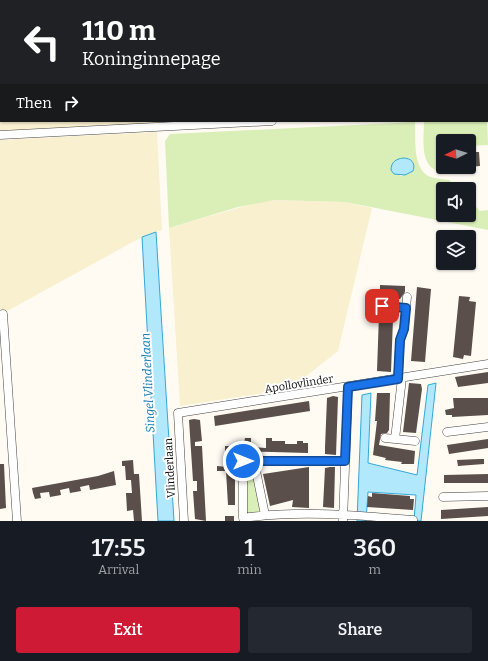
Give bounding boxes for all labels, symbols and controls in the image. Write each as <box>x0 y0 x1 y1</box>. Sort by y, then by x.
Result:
text: 110 m <box>82 14 156 47</box>
icon: left <box>16 16 68 68</box>
text: Koninginnepage <box>82 48 221 70</box>
icon: right <box>60 92 82 114</box>
text: Then <box>16 94 52 112</box>
north arrow <box>436 134 476 174</box>
map controls <box>436 134 476 270</box>
button: sound <box>436 182 476 222</box>
button: layers <box>436 230 476 270</box>
pin <box>365 289 399 323</box>
icon: arrive <box>371 295 393 317</box>
water label: Singel Vlinderlaan <box>138 333 158 433</box>
street label: Apollovlinder <box>264 372 334 396</box>
street label: Vlinderlaan <box>162 438 178 498</box>
position arrow <box>222 440 264 482</box>
text: 17:55 <box>92 534 146 562</box>
text: 1 <box>244 534 254 562</box>
text: 360 <box>353 534 396 562</box>
text: Arrival <box>98 562 139 577</box>
text: min <box>237 562 262 577</box>
text: m <box>369 562 381 577</box>
button: Exit <box>16 607 240 653</box>
button: Share <box>248 607 472 653</box>

